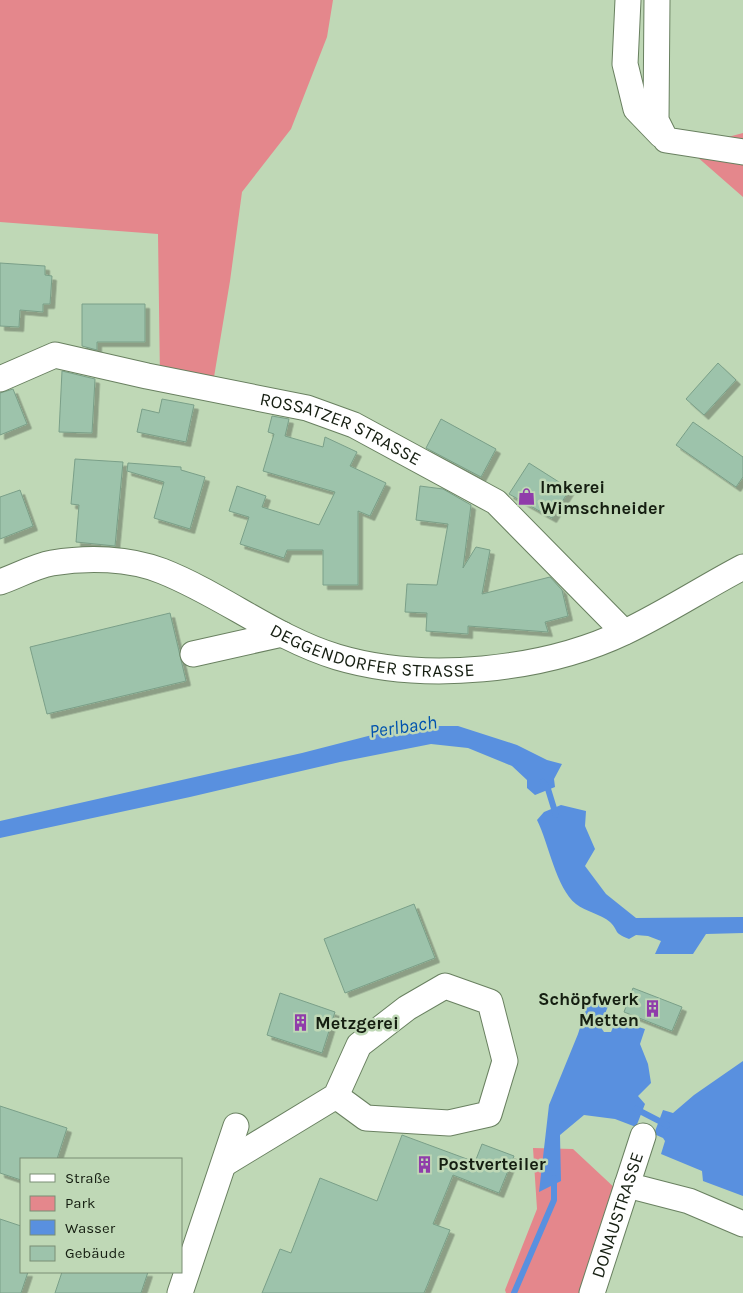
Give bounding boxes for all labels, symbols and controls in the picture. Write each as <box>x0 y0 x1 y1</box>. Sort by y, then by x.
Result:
street label: ROSSATZER STRASSE <box>258 388 425 470</box>
place label: Imkerei Wimschneider <box>540 476 665 519</box>
shop icon: Imkerei Wimschneider <box>516 487 536 507</box>
street label: DEGGENDORFER STRASSE <box>266 619 475 682</box>
water label: Perlbach <box>368 711 438 743</box>
place label: Schöpfwerk Metten <box>538 988 639 1031</box>
building icon: Schöpfwerk Metten <box>643 999 663 1019</box>
place label: Metzgerei <box>315 1012 399 1034</box>
building icon: Metzgerei <box>291 1013 311 1033</box>
street label: DONAUSTRASSE <box>587 1149 648 1281</box>
place label: Postverteiler <box>438 1153 546 1175</box>
building icon: Postverteiler <box>414 1154 434 1174</box>
legend <box>20 1158 182 1273</box>
text: Straße <box>65 1169 110 1187</box>
text: Park <box>65 1194 95 1212</box>
text: Wasser <box>65 1219 116 1237</box>
text: Gebäude <box>65 1244 125 1262</box>

